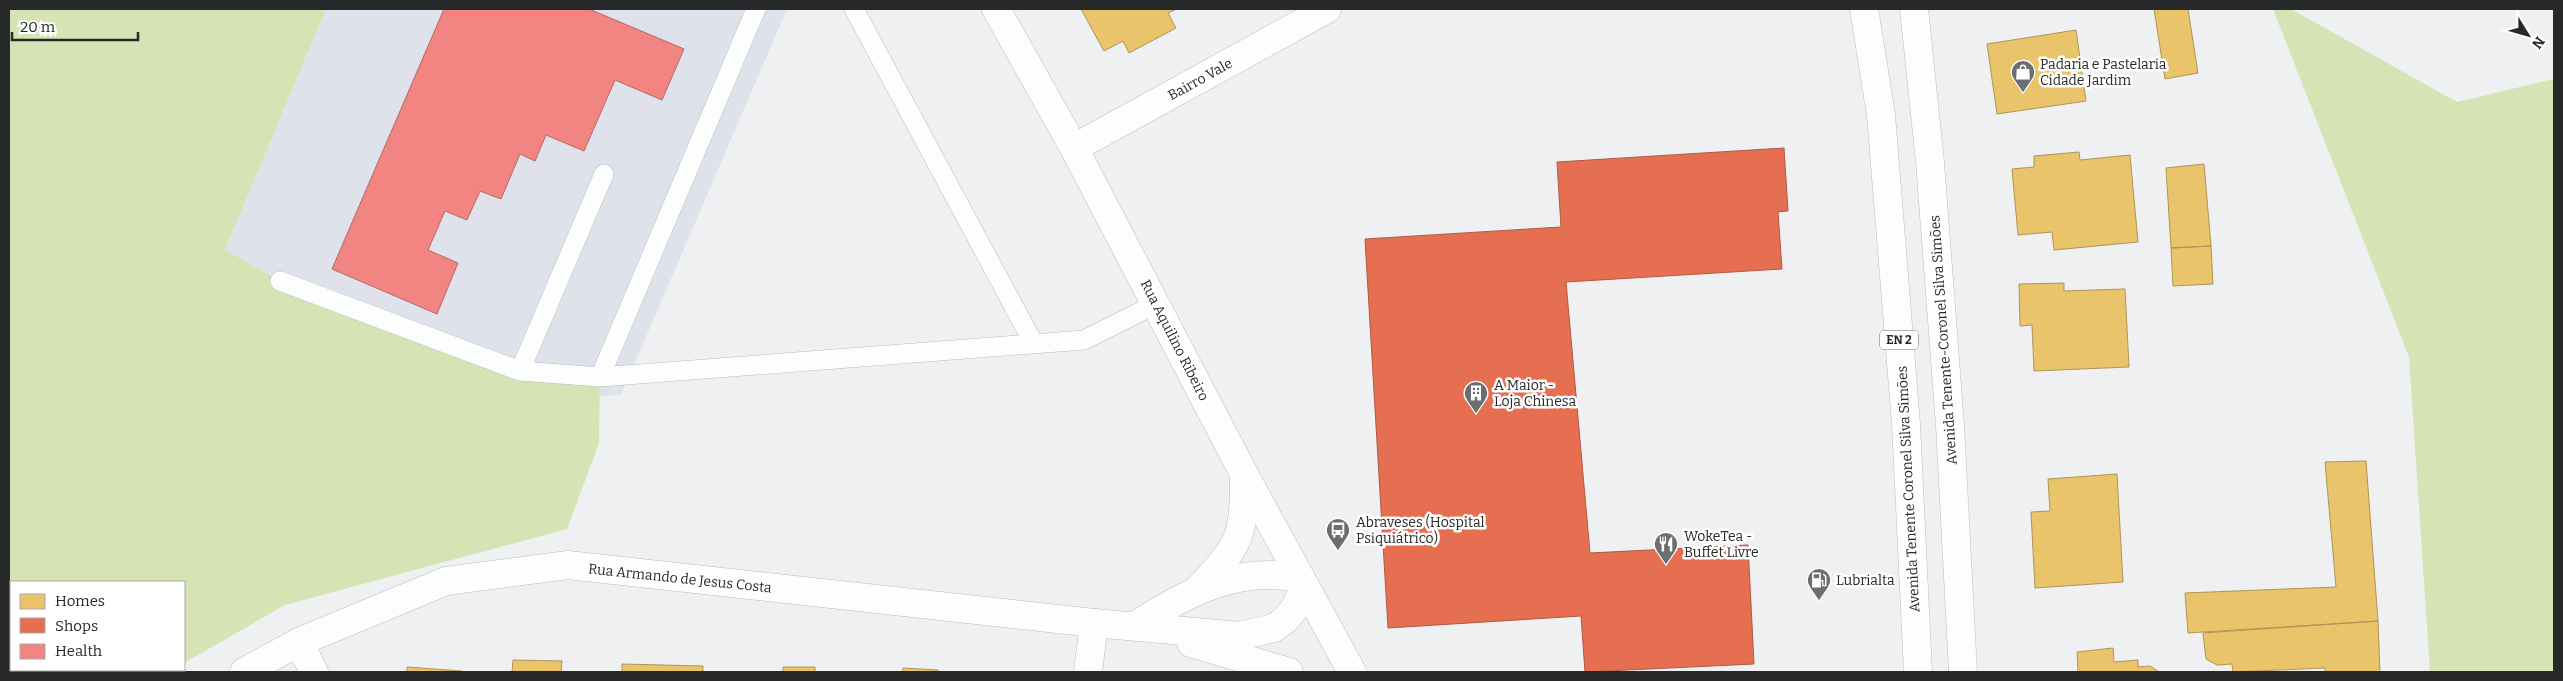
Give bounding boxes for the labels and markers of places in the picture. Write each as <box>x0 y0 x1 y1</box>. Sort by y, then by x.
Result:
place label: Padaria e Pastelaria Cidade Jardim <box>2040 56 2167 89</box>
shop icon: Padaria e Pastelaria Cidade Jardim <box>2010 59 2036 93</box>
place label: A Maior - Loja Chinesa <box>1494 377 1577 410</box>
building icon: A Maior - Loja Chinesa <box>1463 380 1489 414</box>
place label: Abraveses (Hospital Psiquiátrico) <box>1356 514 1485 547</box>
bus stop icon: Abraveses (Hospital Psiquiátrico) <box>1325 517 1351 551</box>
place label: WokeTea - Buffet Livre <box>1684 528 1759 561</box>
restaurant icon: WokeTea - Buffet Livre <box>1653 531 1679 565</box>
fuel station icon: Lubrialta <box>1806 567 1832 601</box>
place label: Lubrialta <box>1836 572 1895 589</box>

